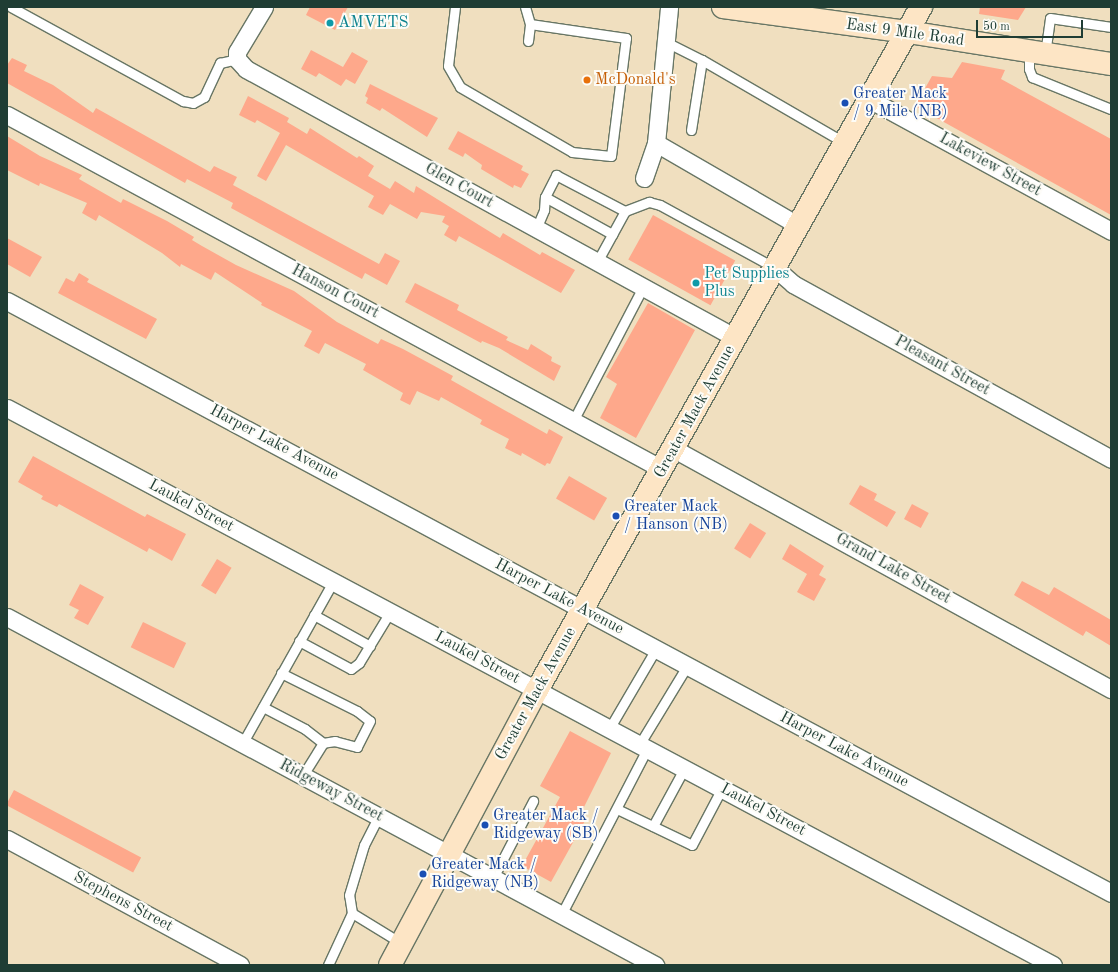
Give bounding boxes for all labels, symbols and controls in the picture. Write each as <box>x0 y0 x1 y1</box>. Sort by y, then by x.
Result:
scale bar <box>978 12 1085 38</box>
place label: AMVETS <box>338 13 408 33</box>
street label: East 9 Mile Road <box>845 15 965 51</box>
marker: AMVETS <box>325 18 335 28</box>
text: 50 m <box>983 21 1010 33</box>
place label: McDonald's <box>595 70 676 90</box>
marker: McDonald's <box>582 75 592 85</box>
place label: Greater Mack / 9 Mile (NB) <box>853 84 948 122</box>
marker: Greater Mack / 9 Mile (NB) <box>840 98 850 108</box>
street label: Lakeview Street <box>936 129 1044 201</box>
street label: Glen Court <box>421 159 497 213</box>
street label: Hanson Court <box>288 261 382 323</box>
place label: Pet Supplies Plus <box>704 264 789 302</box>
marker: Pet Supplies Plus <box>691 278 701 288</box>
street label: Pleasant Street <box>891 332 993 400</box>
street label: Greater Mack Avenue <box>650 342 740 482</box>
street label: Harper Lake Avenue <box>206 401 342 485</box>
street label: Laukel Street <box>145 475 237 537</box>
place label: Greater Mack / Hanson (NB) <box>624 497 728 535</box>
marker: Greater Mack / Hanson (NB) <box>611 511 621 521</box>
street label: Grand Lake Street <box>832 529 954 609</box>
street label: Harper Lake Avenue <box>491 555 627 639</box>
street label: Greater Mack Avenue <box>491 624 581 764</box>
street label: Laukel Street <box>431 627 523 689</box>
street label: Harper Lake Avenue <box>776 708 912 792</box>
street label: Ridgeway Street <box>276 756 386 826</box>
street label: Laukel Street <box>717 779 809 841</box>
place label: Greater Mack / Ridgeway (SB) <box>493 806 599 844</box>
marker: Greater Mack / Ridgeway (SB) <box>480 820 490 830</box>
place label: Greater Mack / Ridgeway (NB) <box>431 855 539 893</box>
street label: Stephens Street <box>70 868 176 936</box>
marker: Greater Mack / Ridgeway (NB) <box>418 869 428 879</box>

